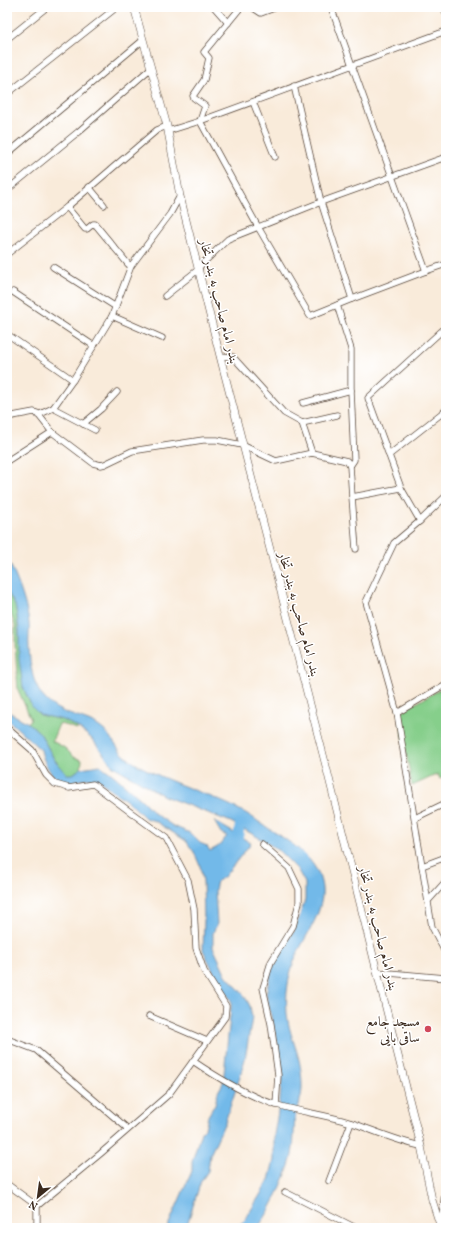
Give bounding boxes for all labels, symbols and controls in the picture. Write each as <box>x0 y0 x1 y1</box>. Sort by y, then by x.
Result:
street label: بندر امام صاحب به بندر تخار <box>191 235 243 366</box>
street label: بندر امام صاحب به بندر تخار <box>270 548 324 679</box>
street label: بندر امام صاحب به بندر تخار <box>350 862 402 993</box>
place label: مسجد جامع ساقی بایی <box>366 1013 420 1048</box>
marker: مسجد جامع ساقی بایی <box>423 1024 433 1034</box>
north arrow <box>18 1177 58 1217</box>
text: N <box>27 1196 41 1213</box>

